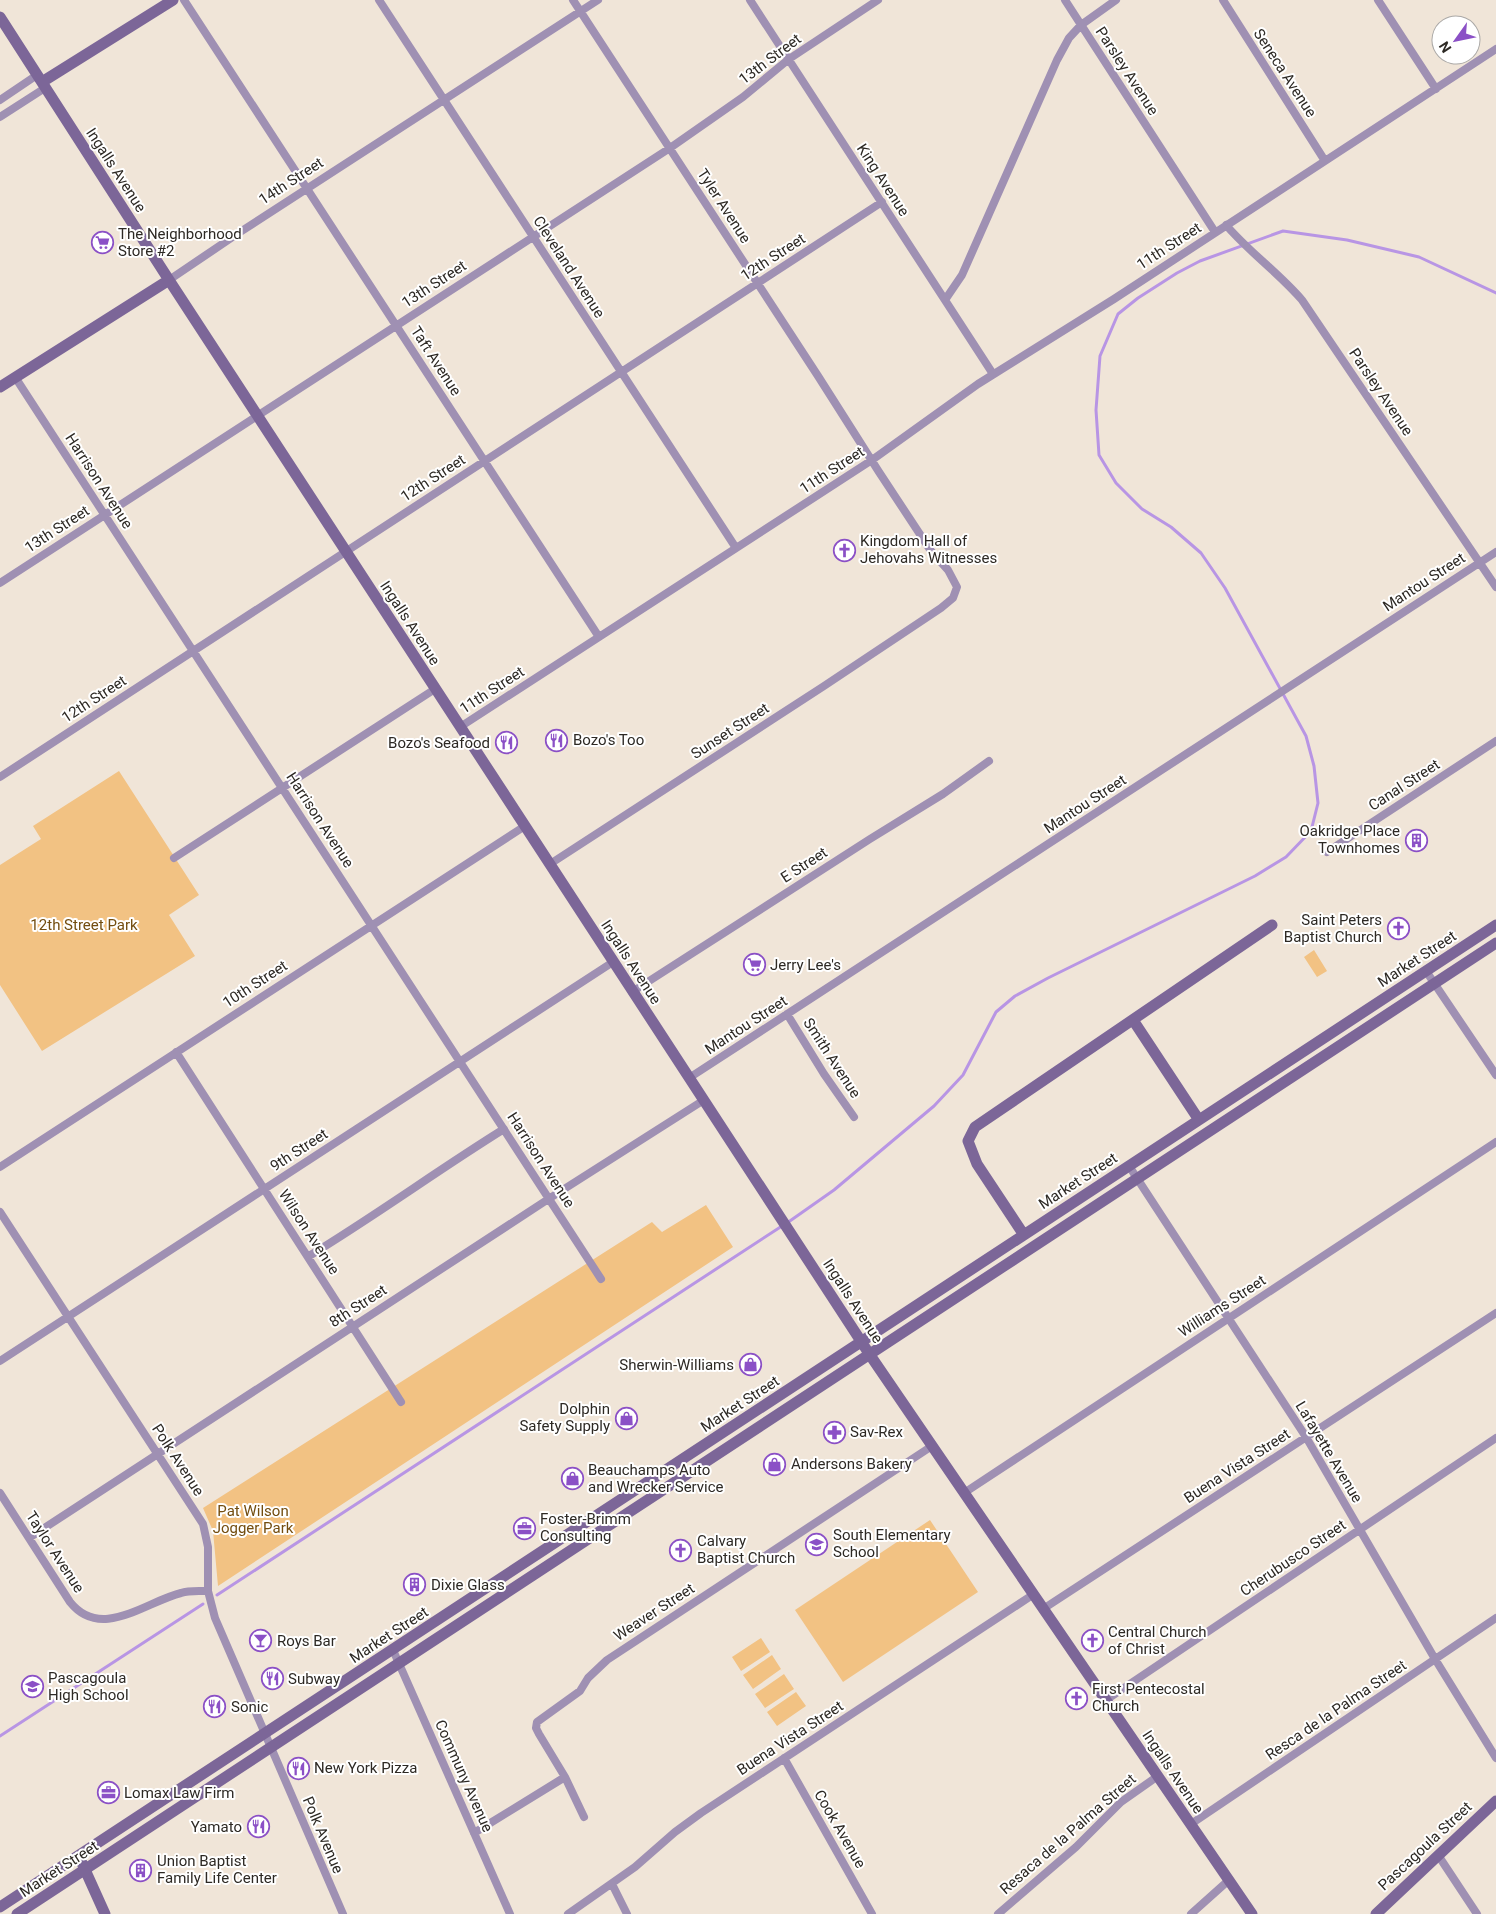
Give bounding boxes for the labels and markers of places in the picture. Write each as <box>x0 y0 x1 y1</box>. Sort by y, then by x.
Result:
place label: The Neighborhood Store #2 <box>118 225 242 260</box>
supermarket icon: The Neighborhood Store #2 <box>90 231 114 255</box>
place label: Kingdom Hall of Jehovahs Witnesses <box>860 532 997 567</box>
church icon: Kingdom Hall of Jehovahs Witnesses <box>832 538 856 562</box>
restaurant icon: Bozo's Too <box>545 728 569 752</box>
restaurant icon: Bozo's Seafood <box>494 731 518 755</box>
place label: Bozo's Too <box>573 731 644 749</box>
place label: Bozo's Seafood <box>388 734 490 752</box>
place label: Oakridge Place Townhomes <box>1300 822 1400 857</box>
building icon: Oakridge Place Townhomes <box>1404 828 1428 852</box>
place label: Saint Peters Baptist Church <box>1284 911 1382 946</box>
church icon: Saint Peters Baptist Church <box>1386 917 1410 941</box>
supermarket icon: Jerry Lee's <box>742 953 766 977</box>
place label: Jerry Lee's <box>770 956 841 974</box>
shop icon: Sherwin-Williams <box>738 1353 762 1377</box>
place label: Sherwin-Williams <box>619 1356 734 1374</box>
place label: Dolphin Safety Supply <box>519 1400 610 1435</box>
shop icon: Dolphin Safety Supply <box>614 1406 638 1430</box>
pharmacy icon: Sav-Rex <box>822 1420 846 1444</box>
place label: Sav-Rex <box>850 1423 904 1441</box>
shop icon: Andersons Bakery <box>763 1452 787 1476</box>
place label: Andersons Bakery <box>791 1455 912 1473</box>
place label: Beauchamps Auto and Wrecker Service <box>588 1461 724 1496</box>
shop icon: Beauchamps Auto and Wrecker Service <box>560 1467 584 1491</box>
place label: Foster-Brimm Consulting <box>540 1510 631 1545</box>
office icon: Foster-Brimm Consulting <box>512 1516 536 1540</box>
place label: South Elementary School <box>833 1526 951 1561</box>
place label: Calvary Baptist Church <box>697 1532 795 1567</box>
school or university icon: South Elementary School <box>805 1532 829 1556</box>
church icon: Calvary Baptist Church <box>669 1538 693 1562</box>
building icon: Dixie Glass <box>403 1573 427 1597</box>
place label: Dixie Glass <box>431 1576 505 1594</box>
place label: Central Church of Christ <box>1108 1623 1207 1658</box>
bar icon: Roys Bar <box>249 1629 273 1653</box>
church icon: Central Church of Christ <box>1080 1629 1104 1653</box>
place label: Roys Bar <box>277 1632 336 1650</box>
restaurant icon: Subway <box>260 1667 284 1691</box>
place label: Pascagoula High School <box>48 1669 129 1704</box>
place label: Subway <box>288 1670 340 1688</box>
school or university icon: Pascagoula High School <box>20 1675 44 1699</box>
place label: First Pentecostal Church <box>1092 1680 1205 1715</box>
church icon: First Pentecostal Church <box>1064 1686 1088 1710</box>
restaurant icon: Sonic <box>203 1695 227 1719</box>
place label: Sonic <box>231 1698 268 1716</box>
restaurant icon: New York Pizza <box>286 1756 310 1780</box>
place label: New York Pizza <box>314 1759 417 1777</box>
office icon: Lomax Law Firm <box>96 1781 120 1805</box>
place label: Lomax Law Firm <box>124 1784 235 1802</box>
restaurant icon: Yamato <box>246 1815 270 1839</box>
place label: Yamato <box>191 1818 242 1836</box>
place label: Union Baptist Family Life Center <box>157 1852 277 1887</box>
building icon: Union Baptist Family Life Center <box>129 1858 153 1882</box>

